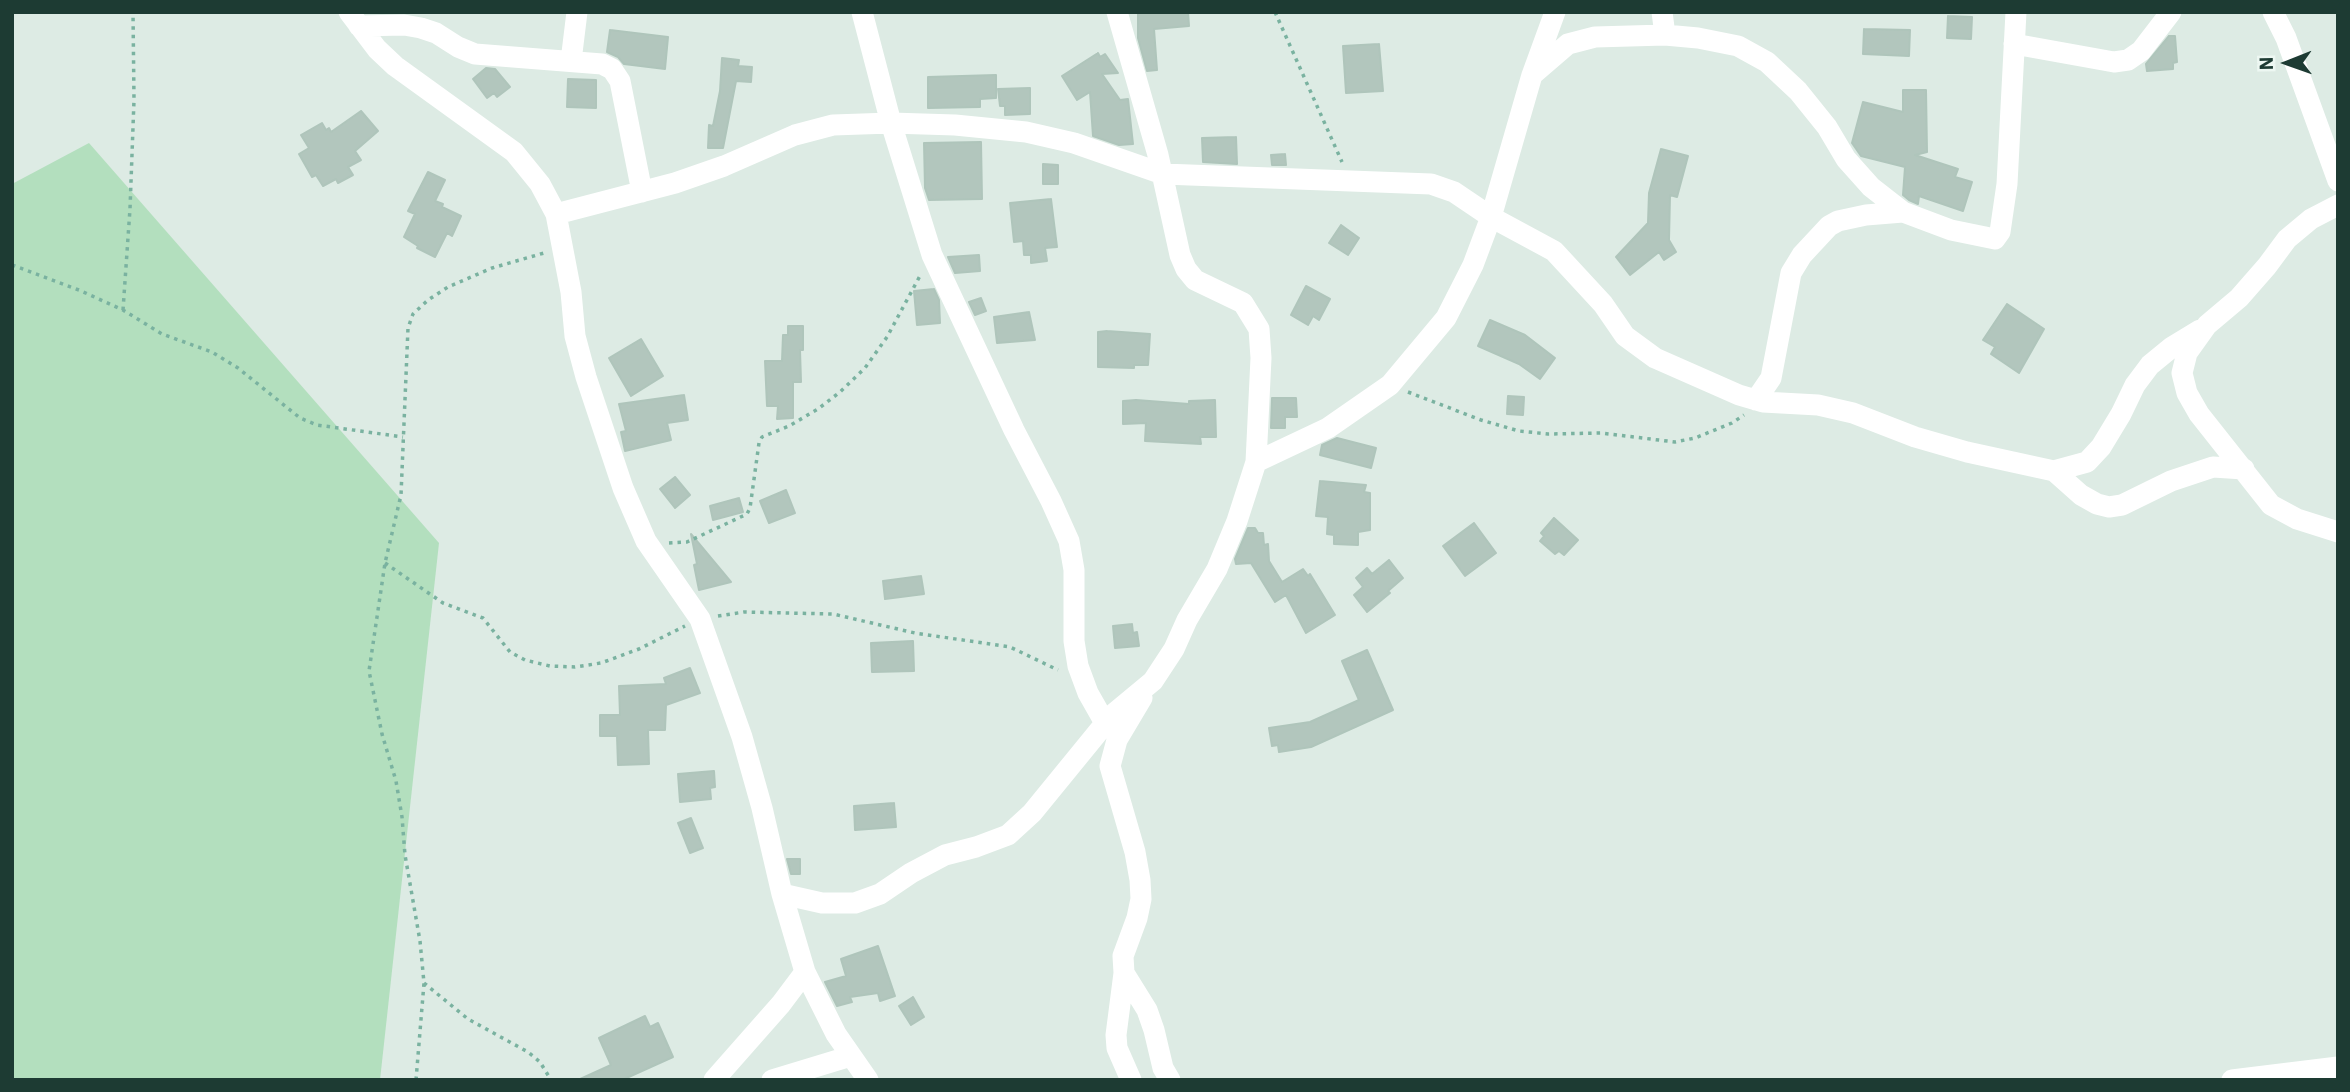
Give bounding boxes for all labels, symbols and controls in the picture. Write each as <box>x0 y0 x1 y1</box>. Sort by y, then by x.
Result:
north arrow <box>2252 28 2322 98</box>
text: N <box>2254 56 2278 70</box>

